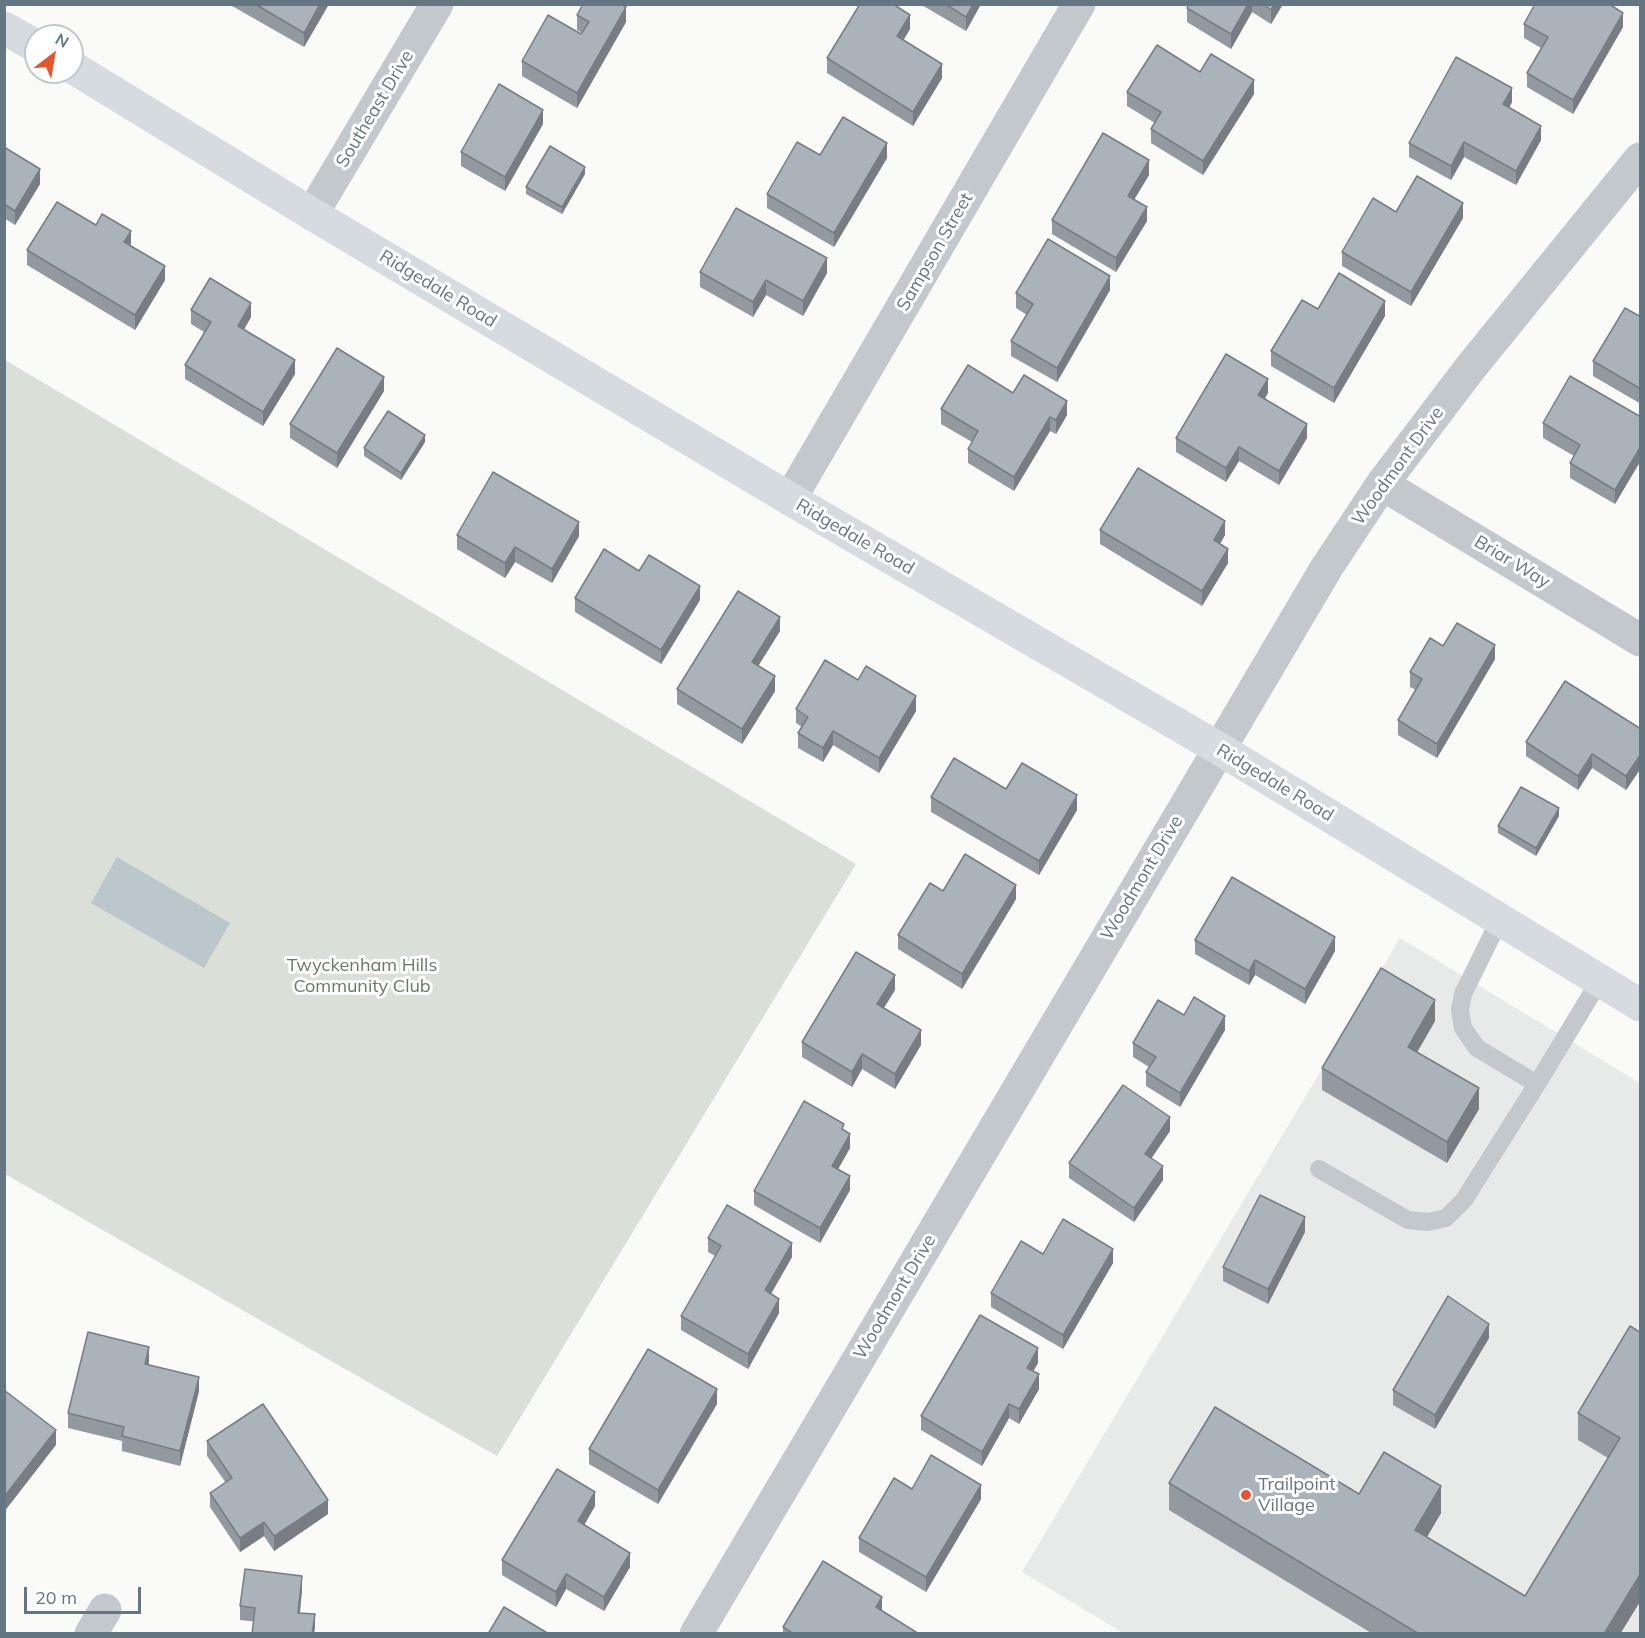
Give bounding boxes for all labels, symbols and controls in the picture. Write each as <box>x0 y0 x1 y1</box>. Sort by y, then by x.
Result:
north arrow <box>24 24 84 84</box>
text: N <box>52 29 73 52</box>
street label: Southeast Drive <box>332 47 418 171</box>
street label: Sampson Street <box>892 189 978 315</box>
street label: Ridgedale Road <box>376 246 500 332</box>
street label: Woodmont Drive <box>1348 402 1448 530</box>
street label: Ridgedale Road <box>792 494 918 580</box>
street label: Briar Way <box>1470 531 1554 593</box>
street label: Ridgedale Road <box>1213 740 1337 826</box>
street label: Woodmont Drive <box>1096 812 1188 944</box>
park label: Twyckenham Hills Community Club <box>287 955 437 998</box>
street label: Woodmont Drive <box>849 1231 941 1363</box>
place label: Trailpoint Village <box>1258 1474 1336 1516</box>
marker: Trailpoint Village <box>1239 1488 1253 1502</box>
scale bar <box>27 1575 144 1613</box>
text: 20 m <box>35 1586 77 1609</box>

